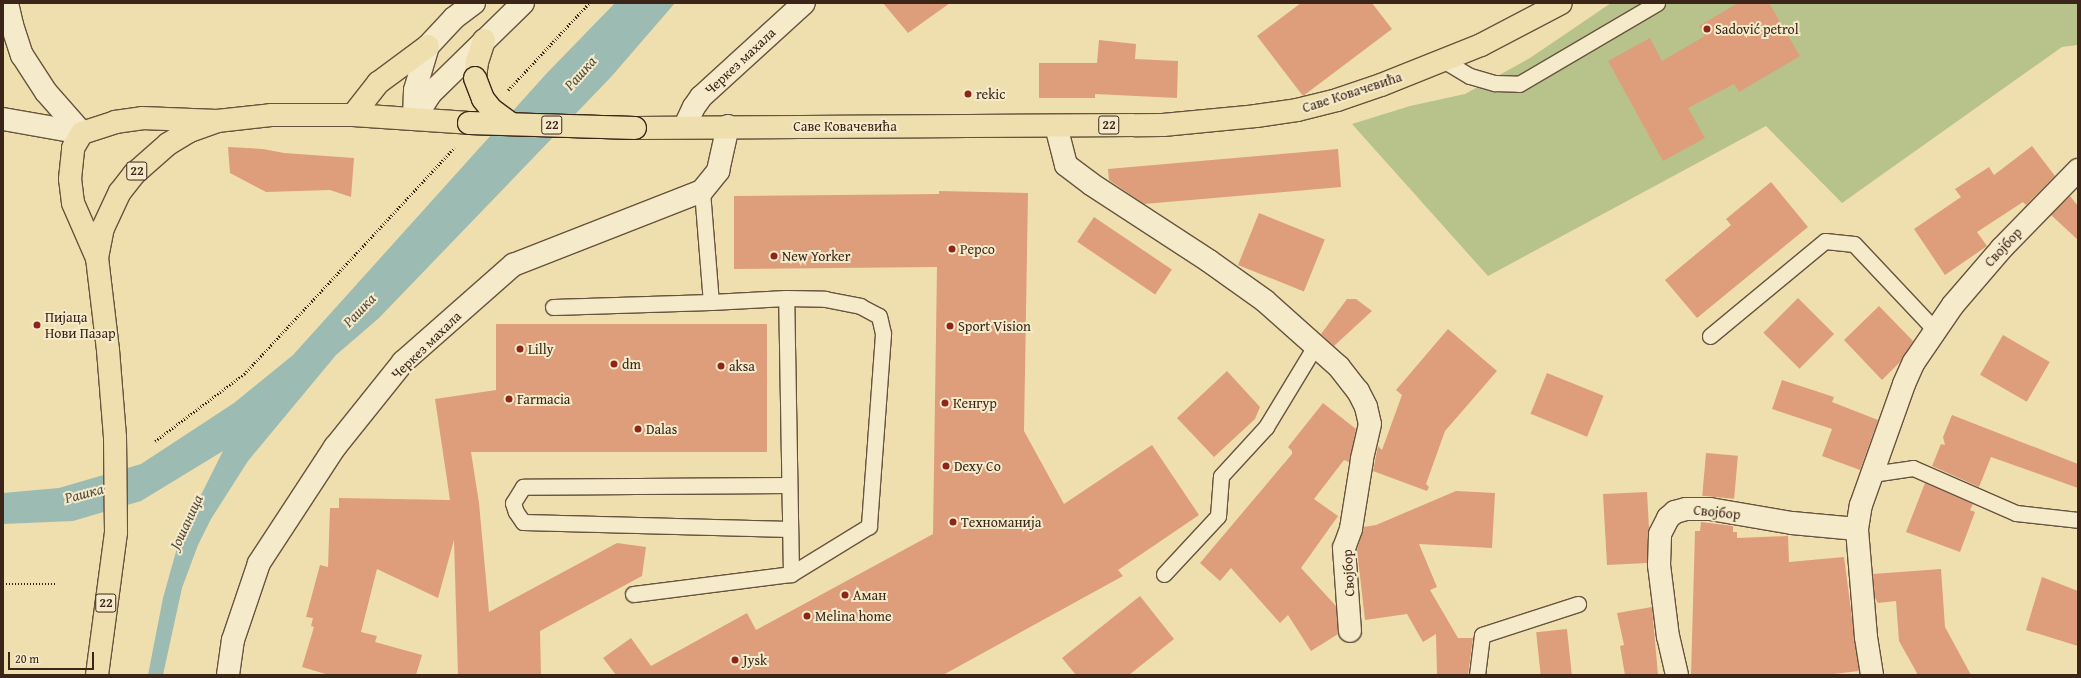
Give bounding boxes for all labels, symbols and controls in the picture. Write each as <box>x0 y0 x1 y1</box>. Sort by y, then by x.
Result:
place label: Sadović petrol <box>1715 21 1799 37</box>
street label: Черкез махала <box>701 24 779 98</box>
marker: Sadović petrol <box>1702 24 1712 34</box>
water label: Рашка <box>560 52 600 94</box>
street label: Саве Ковачевића <box>1300 68 1404 116</box>
place label: rekic <box>976 86 1005 102</box>
marker: rekic <box>963 89 973 99</box>
road number: 22 <box>541 114 563 136</box>
road number: 22 <box>1098 114 1120 136</box>
street label: Саве Ковачевића <box>793 118 897 134</box>
road number: 22 <box>126 160 148 182</box>
street label: Својбор <box>1981 224 2025 270</box>
place label: Pepco <box>960 241 995 257</box>
marker: Pepco <box>947 244 957 254</box>
place label: New Yorker <box>782 248 850 264</box>
marker: New Yorker <box>769 251 779 261</box>
water label: Рашка <box>339 290 379 330</box>
street label: Черкез махала <box>388 308 464 382</box>
place label: Пијаца Нови Пазар <box>45 309 116 342</box>
place label: Sport Vision <box>958 318 1031 334</box>
marker: Пијаца Нови Пазар <box>32 320 42 330</box>
marker: Sport Vision <box>945 321 955 331</box>
place label: Lilly <box>528 341 554 357</box>
marker: Lilly <box>515 344 525 354</box>
place label: dm <box>622 356 641 372</box>
place label: aksa <box>729 358 755 374</box>
marker: dm <box>609 359 619 369</box>
marker: aksa <box>716 361 726 371</box>
place label: Farmacia <box>517 391 570 407</box>
marker: Farmacia <box>504 394 514 404</box>
place label: Кенгур <box>953 395 997 411</box>
marker: Кенгур <box>940 398 950 408</box>
place label: Dalas <box>646 421 677 437</box>
marker: Dalas <box>633 424 643 434</box>
place label: Dexy Co <box>954 458 1001 474</box>
marker: Dexy Co <box>941 461 951 471</box>
water label: Рашка <box>63 479 105 507</box>
water label: Јошаница <box>166 492 206 552</box>
street label: Својбор <box>1693 501 1741 523</box>
place label: Техноманија <box>961 514 1041 530</box>
marker: Техноманија <box>948 517 958 527</box>
street label: Својбор <box>1338 549 1358 597</box>
place label: Аман <box>853 587 886 603</box>
marker: Аман <box>840 590 850 600</box>
road number: 22 <box>95 592 117 614</box>
place label: Melina home <box>815 608 891 624</box>
marker: Melina home <box>802 611 812 621</box>
scale bar <box>10 644 96 670</box>
text: 20 m <box>15 650 39 667</box>
place label: Jysk <box>743 652 767 668</box>
marker: Jysk <box>730 655 740 665</box>

